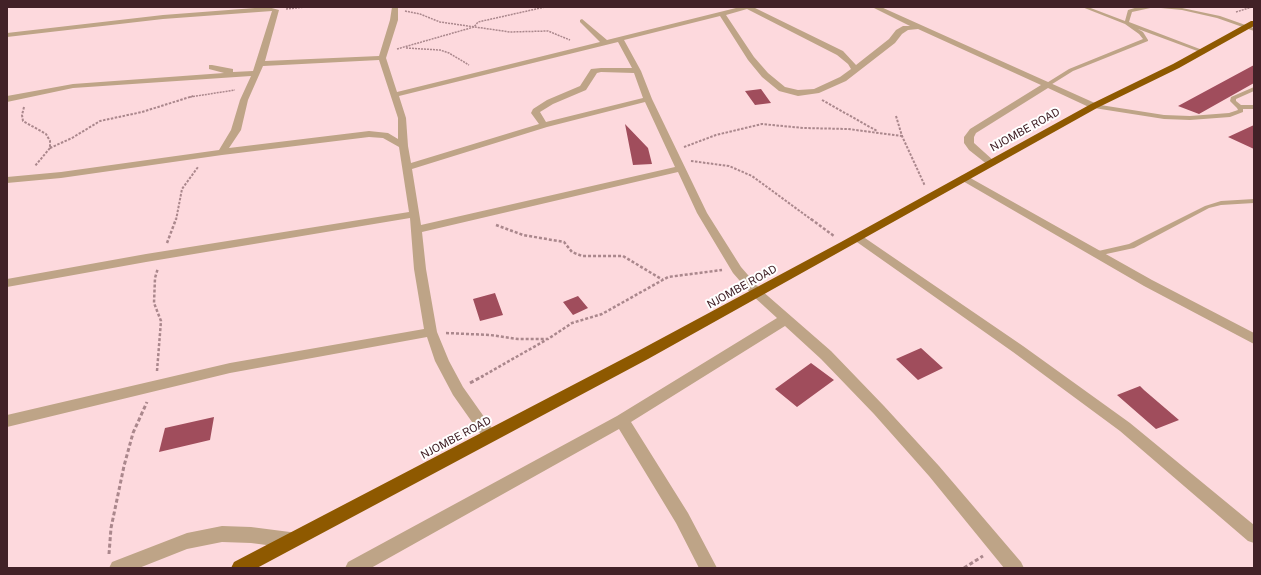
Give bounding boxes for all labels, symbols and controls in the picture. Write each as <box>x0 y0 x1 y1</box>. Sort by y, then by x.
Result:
street label: NJOMBE ROAD <box>988 105 1062 155</box>
street label: NJOMBE ROAD <box>705 262 779 312</box>
street label: NJOMBE ROAD <box>419 414 493 462</box>

